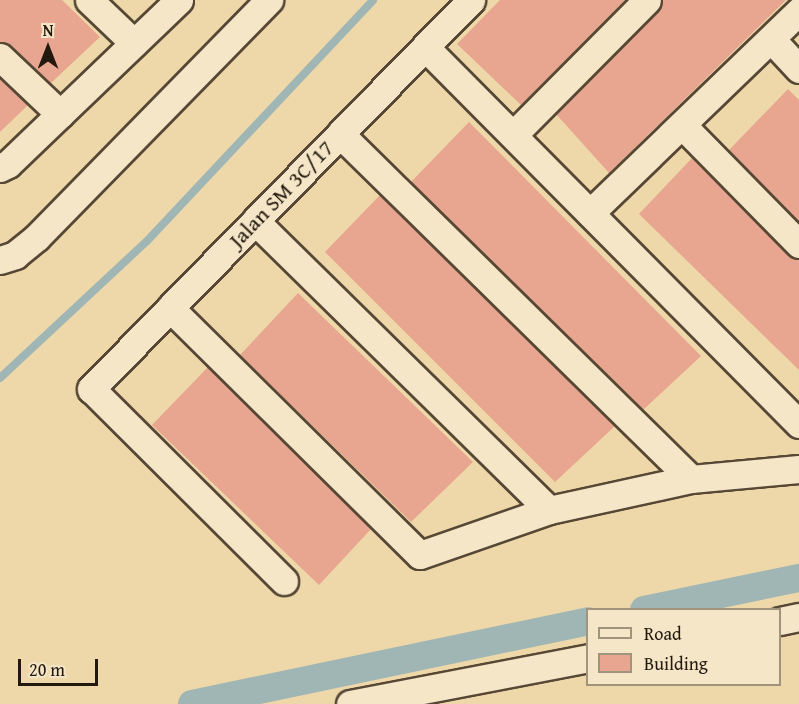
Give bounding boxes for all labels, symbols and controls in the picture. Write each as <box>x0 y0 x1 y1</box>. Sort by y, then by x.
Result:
north arrow <box>18 18 78 78</box>
text: N <box>43 18 53 42</box>
street label: Jalan SM 3C/17 <box>223 135 339 253</box>
legend <box>586 608 781 686</box>
text: Road <box>644 620 682 647</box>
scale bar <box>21 647 100 685</box>
text: Building <box>644 650 708 677</box>
text: 20 m <box>29 656 65 683</box>

